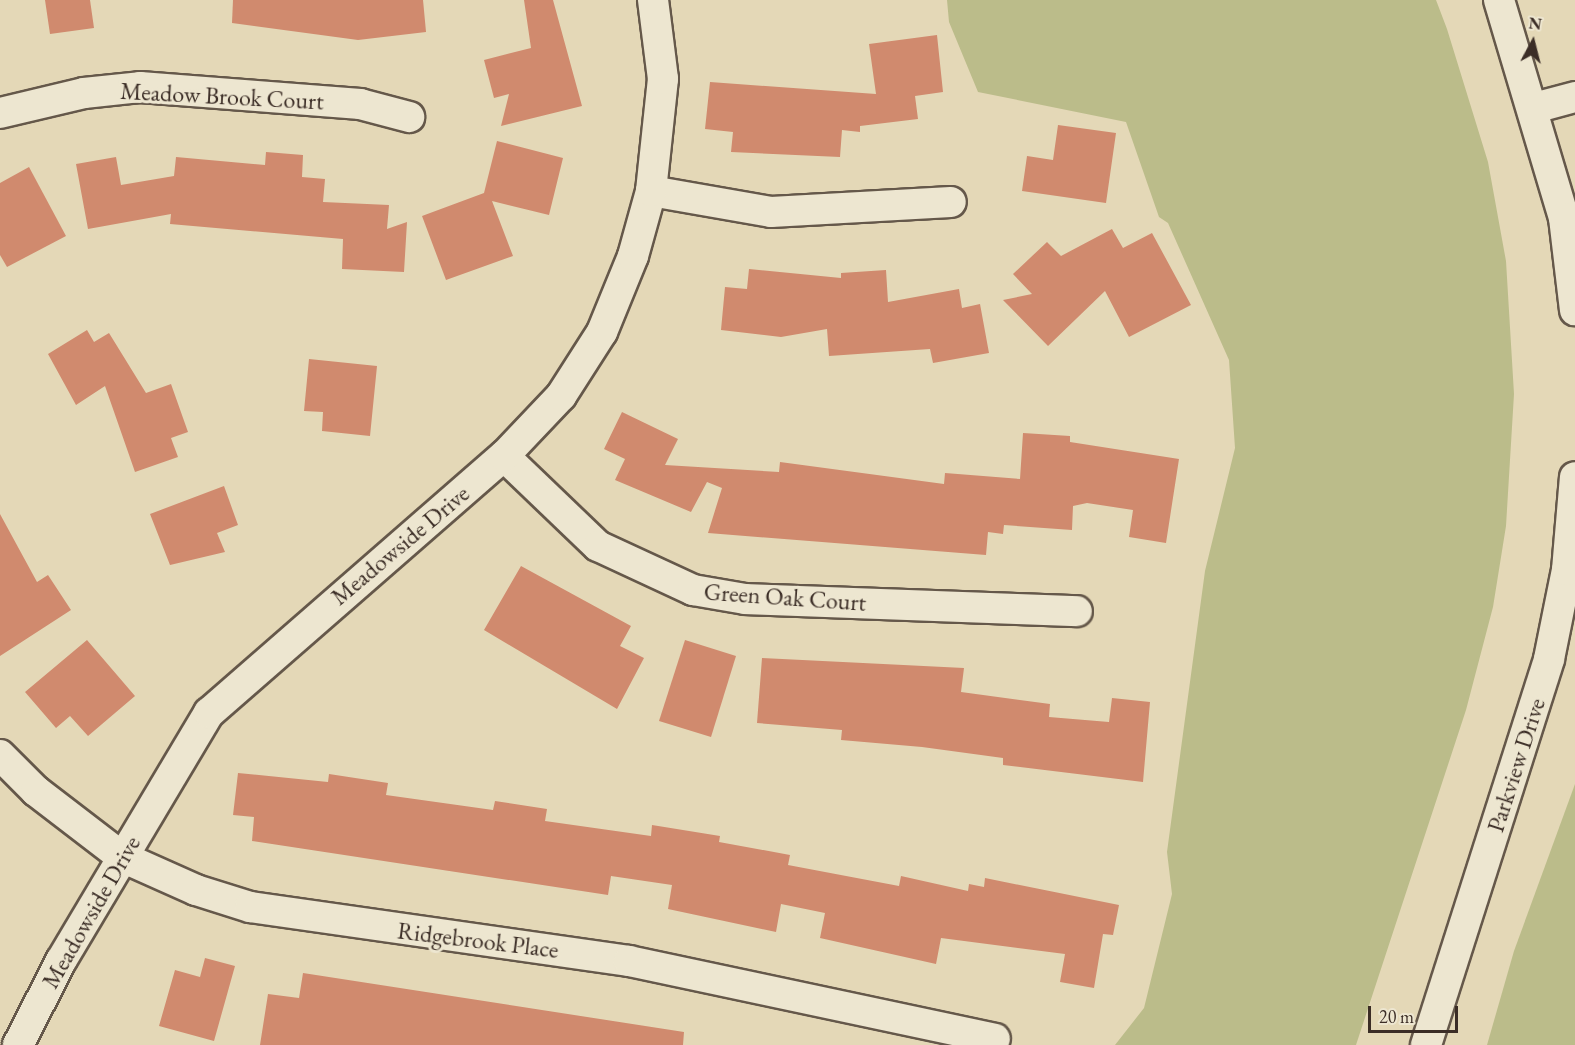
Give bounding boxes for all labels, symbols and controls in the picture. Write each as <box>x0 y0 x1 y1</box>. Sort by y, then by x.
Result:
north arrow <box>1503 12 1563 72</box>
text: N <box>1528 12 1543 35</box>
street label: Meadow Brook Court <box>120 76 324 116</box>
street label: Meadowside Drive <box>325 479 475 611</box>
street label: Green Oak Court <box>703 577 867 617</box>
street label: Parkview Drive <box>1481 694 1551 836</box>
street label: Meadowside Drive <box>36 831 146 993</box>
street label: Ridgebrook Place <box>396 916 560 964</box>
scale bar <box>1371 994 1461 1032</box>
text: 20 m <box>1379 1005 1414 1028</box>

